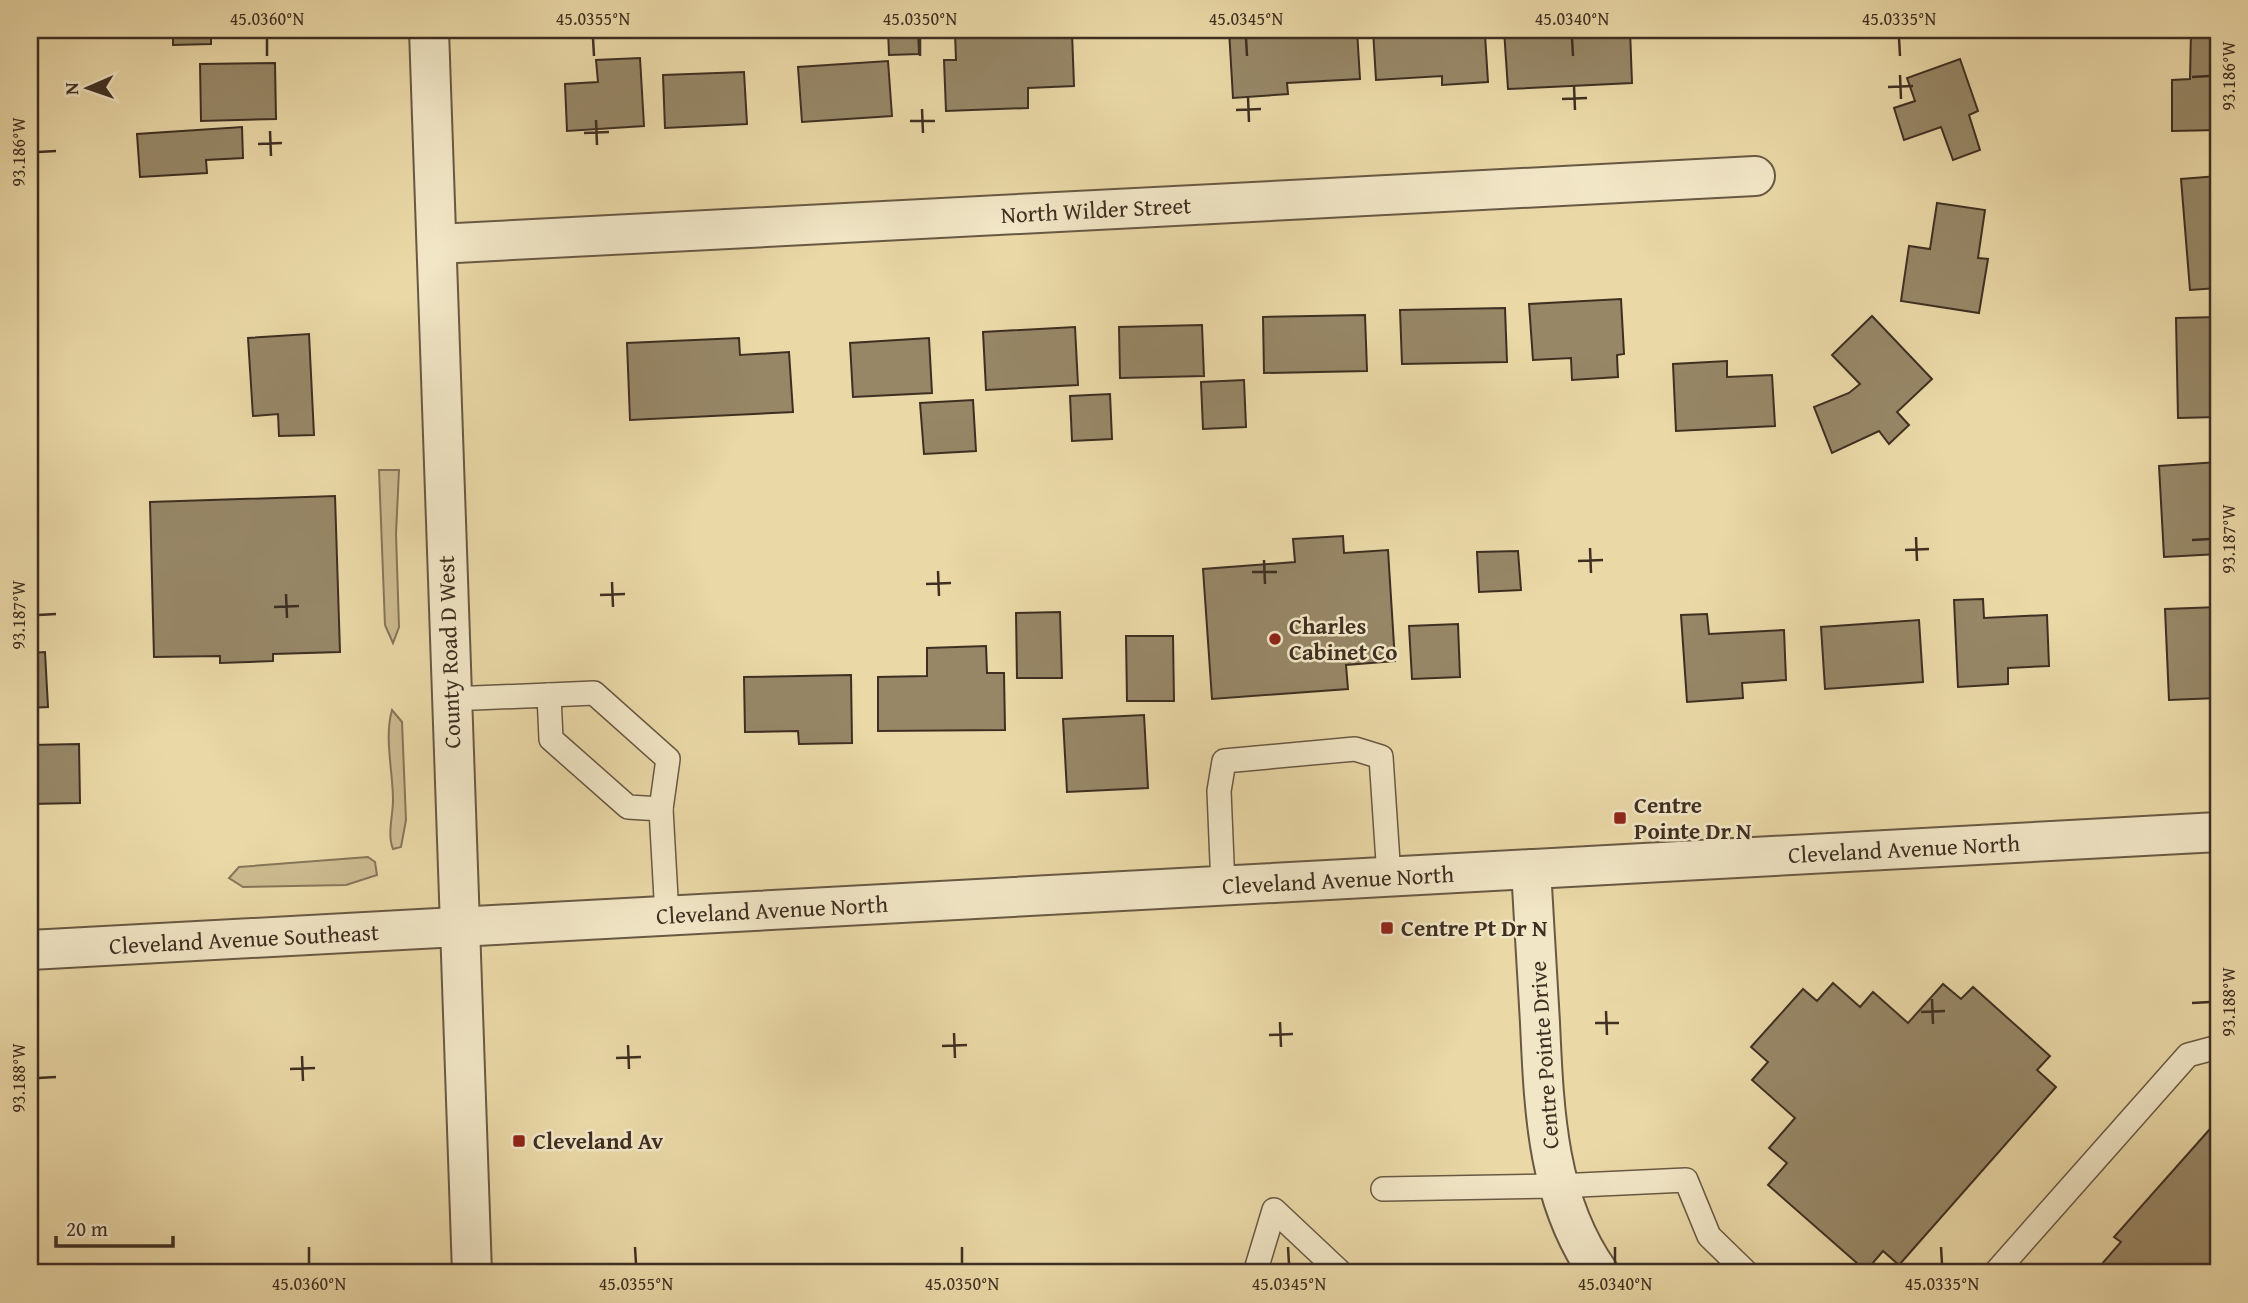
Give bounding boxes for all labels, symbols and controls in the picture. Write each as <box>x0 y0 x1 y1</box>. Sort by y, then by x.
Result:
text: 45.0360°N <box>230 5 305 32</box>
text: 45.0355°N <box>556 5 631 32</box>
text: 45.0350°N <box>883 5 958 32</box>
text: 45.0345°N <box>1209 5 1284 32</box>
text: 45.0340°N <box>1535 5 1610 32</box>
text: 45.0335°N <box>1862 5 1937 32</box>
text: 93.186°W <box>2215 41 2242 111</box>
north arrow <box>52 52 122 122</box>
text: N <box>57 81 85 95</box>
text: 93.186°W <box>5 117 32 187</box>
street label: North Wilder Street <box>1000 188 1192 231</box>
text: 93.187°W <box>2215 504 2242 574</box>
street label: County Road D West <box>429 555 468 749</box>
text: 93.187°W <box>5 580 32 650</box>
place label: Charles Cabinet Co <box>1289 609 1397 668</box>
marker: Charles Cabinet Co <box>1267 631 1283 647</box>
place label: Centre Pointe Dr N <box>1634 788 1751 847</box>
marker: Centre Pointe Dr N <box>1612 810 1628 826</box>
street label: Cleveland Avenue North <box>1787 826 2021 871</box>
street label: Cleveland Avenue North <box>1221 857 1455 902</box>
street label: Cleveland Avenue North <box>655 887 889 932</box>
place label: Centre Pt Dr N <box>1401 911 1547 944</box>
street label: Cleveland Avenue Southeast <box>108 915 380 962</box>
marker: Centre Pt Dr N <box>1379 920 1395 936</box>
street label: Centre Pointe Drive <box>1520 960 1567 1150</box>
text: 93.188°W <box>2215 967 2242 1037</box>
text: 93.188°W <box>5 1043 32 1113</box>
place label: Cleveland Av <box>533 1124 663 1157</box>
marker: Cleveland Av <box>511 1133 527 1149</box>
scale bar <box>56 1205 173 1249</box>
text: 20 m <box>66 1213 108 1244</box>
text: 45.0360°N <box>272 1270 347 1297</box>
text: 45.0355°N <box>599 1270 674 1297</box>
text: 45.0350°N <box>925 1270 1000 1297</box>
text: 45.0345°N <box>1252 1270 1327 1297</box>
text: 45.0340°N <box>1578 1270 1653 1297</box>
text: 45.0335°N <box>1905 1270 1980 1297</box>

